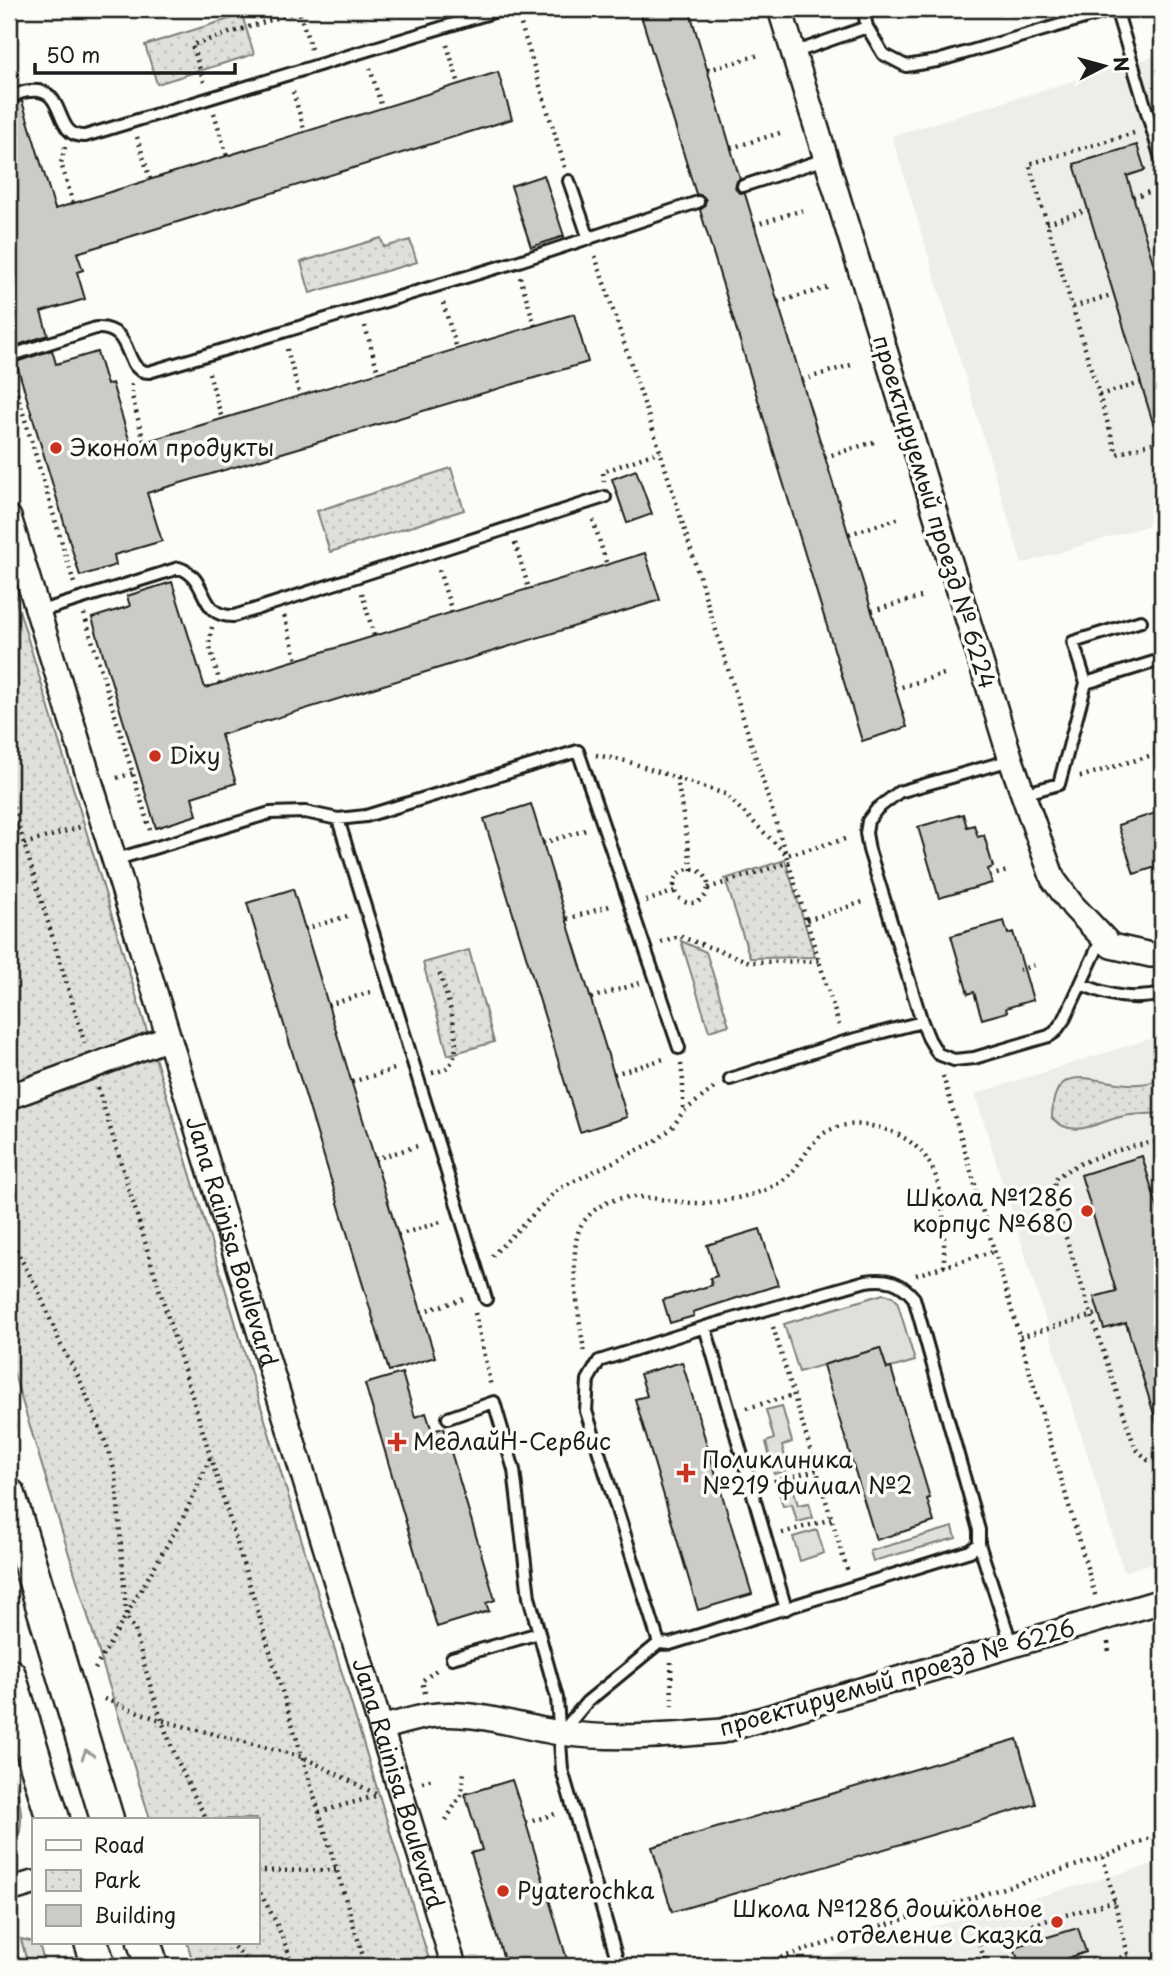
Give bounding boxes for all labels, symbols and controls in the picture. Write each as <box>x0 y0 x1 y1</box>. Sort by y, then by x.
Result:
scale bar <box>35 32 234 76</box>
north arrow <box>1070 32 1140 102</box>
text: 50 m <box>46 38 100 70</box>
text: N <box>1107 55 1137 73</box>
street label: проектируемый проезд № 6224 <box>865 330 1006 693</box>
place label: Эконом продукты <box>70 429 274 464</box>
marker: Эконом продукты <box>48 440 64 456</box>
place label: Dixy <box>169 737 220 772</box>
marker: Dixy <box>147 748 163 764</box>
street label: Jana Rainisa Boulevard <box>178 1111 288 1371</box>
place label: Школа №1286 корпус №680 <box>906 1179 1073 1240</box>
marker: Школа №1286 корпус №680 <box>1079 1203 1095 1219</box>
place label: МедлайН-Сервис <box>413 1423 611 1458</box>
marker: МедлайН-Сервис <box>387 1432 407 1452</box>
place label: Поликлиника №219 филиал №2 <box>702 1441 913 1502</box>
marker: Поликлиника №219 филиал №2 <box>676 1463 696 1483</box>
street label: проектируемый проезд № 6226 <box>715 1609 1079 1744</box>
street label: Jana Rainisa Boulevard <box>344 1653 454 1913</box>
one-way arrow <box>81 1748 96 1760</box>
legend <box>32 1818 259 1944</box>
text: Road <box>94 1828 145 1860</box>
text: Park <box>94 1863 141 1895</box>
place label: Pyaterochka <box>517 1872 655 1907</box>
marker: Pyaterochka <box>495 1883 511 1899</box>
place label: Школа №1286 дошкольное отделение Сказка <box>732 1890 1044 1951</box>
text: Building <box>94 1898 176 1930</box>
marker: Школа №1286 дошкольное отделение Сказка <box>1049 1914 1065 1930</box>

